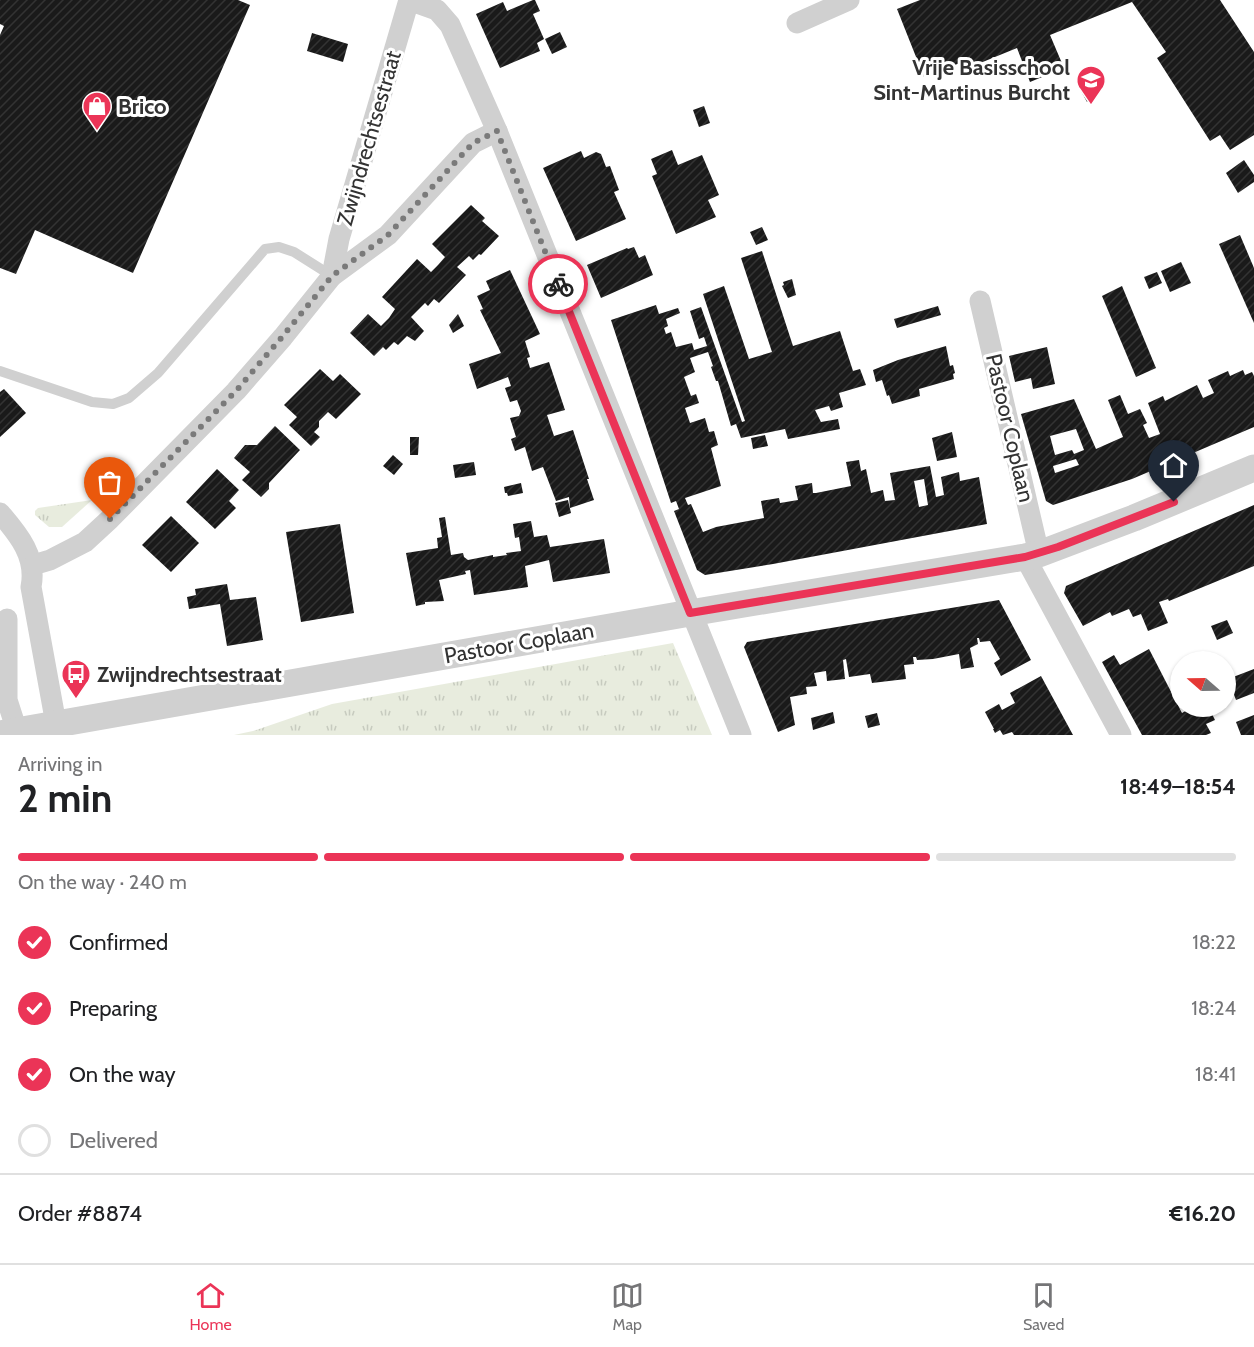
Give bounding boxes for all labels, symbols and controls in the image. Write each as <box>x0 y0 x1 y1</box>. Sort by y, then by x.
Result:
street label: Zwijndrechtsestraat <box>331 47 407 229</box>
place label: Vrije Basisschool Sint-Martinus Burcht <box>873 54 1070 106</box>
school or university icon: Vrije Basisschool Sint-Martinus Burcht <box>1075 64 1107 106</box>
shop icon: Brico <box>81 90 113 132</box>
place label: Brico <box>118 93 167 120</box>
courier <box>528 254 588 314</box>
icon: bike <box>542 268 575 301</box>
street label: Pastoor Coplaan <box>980 351 1040 505</box>
pin <box>1148 440 1199 502</box>
icon: home <box>1157 449 1190 482</box>
pin <box>84 457 135 519</box>
icon: bag <box>93 466 126 499</box>
street label: Pastoor Coplaan <box>442 617 596 669</box>
north arrow <box>1170 651 1236 717</box>
map controls <box>1170 651 1236 717</box>
bus stop icon: Zwijndrechtsestraat <box>60 658 92 700</box>
place label: Zwijndrechtsestraat <box>97 661 282 688</box>
text: Arriving in <box>18 752 102 776</box>
text: 18:49–18:54 <box>1120 773 1236 800</box>
text: 2 min <box>18 774 112 822</box>
text: On the way · 240 m <box>18 870 187 894</box>
icon: check <box>18 926 51 959</box>
text: Confirmed <box>69 929 168 956</box>
text: 18:22 <box>1192 930 1236 954</box>
icon: check <box>18 992 51 1025</box>
text: Preparing <box>69 995 157 1022</box>
text: 18:24 <box>1191 996 1236 1020</box>
icon: check <box>18 1058 51 1091</box>
text: On the way <box>69 1061 176 1088</box>
text: 18:41 <box>1195 1062 1236 1086</box>
text: Delivered <box>69 1127 158 1154</box>
text: Order #8874 <box>18 1200 142 1227</box>
text: €16.20 <box>1169 1200 1236 1227</box>
tab: Home <box>190 1279 232 1334</box>
tab: Map <box>611 1279 644 1334</box>
tab: Saved <box>1023 1279 1064 1334</box>

